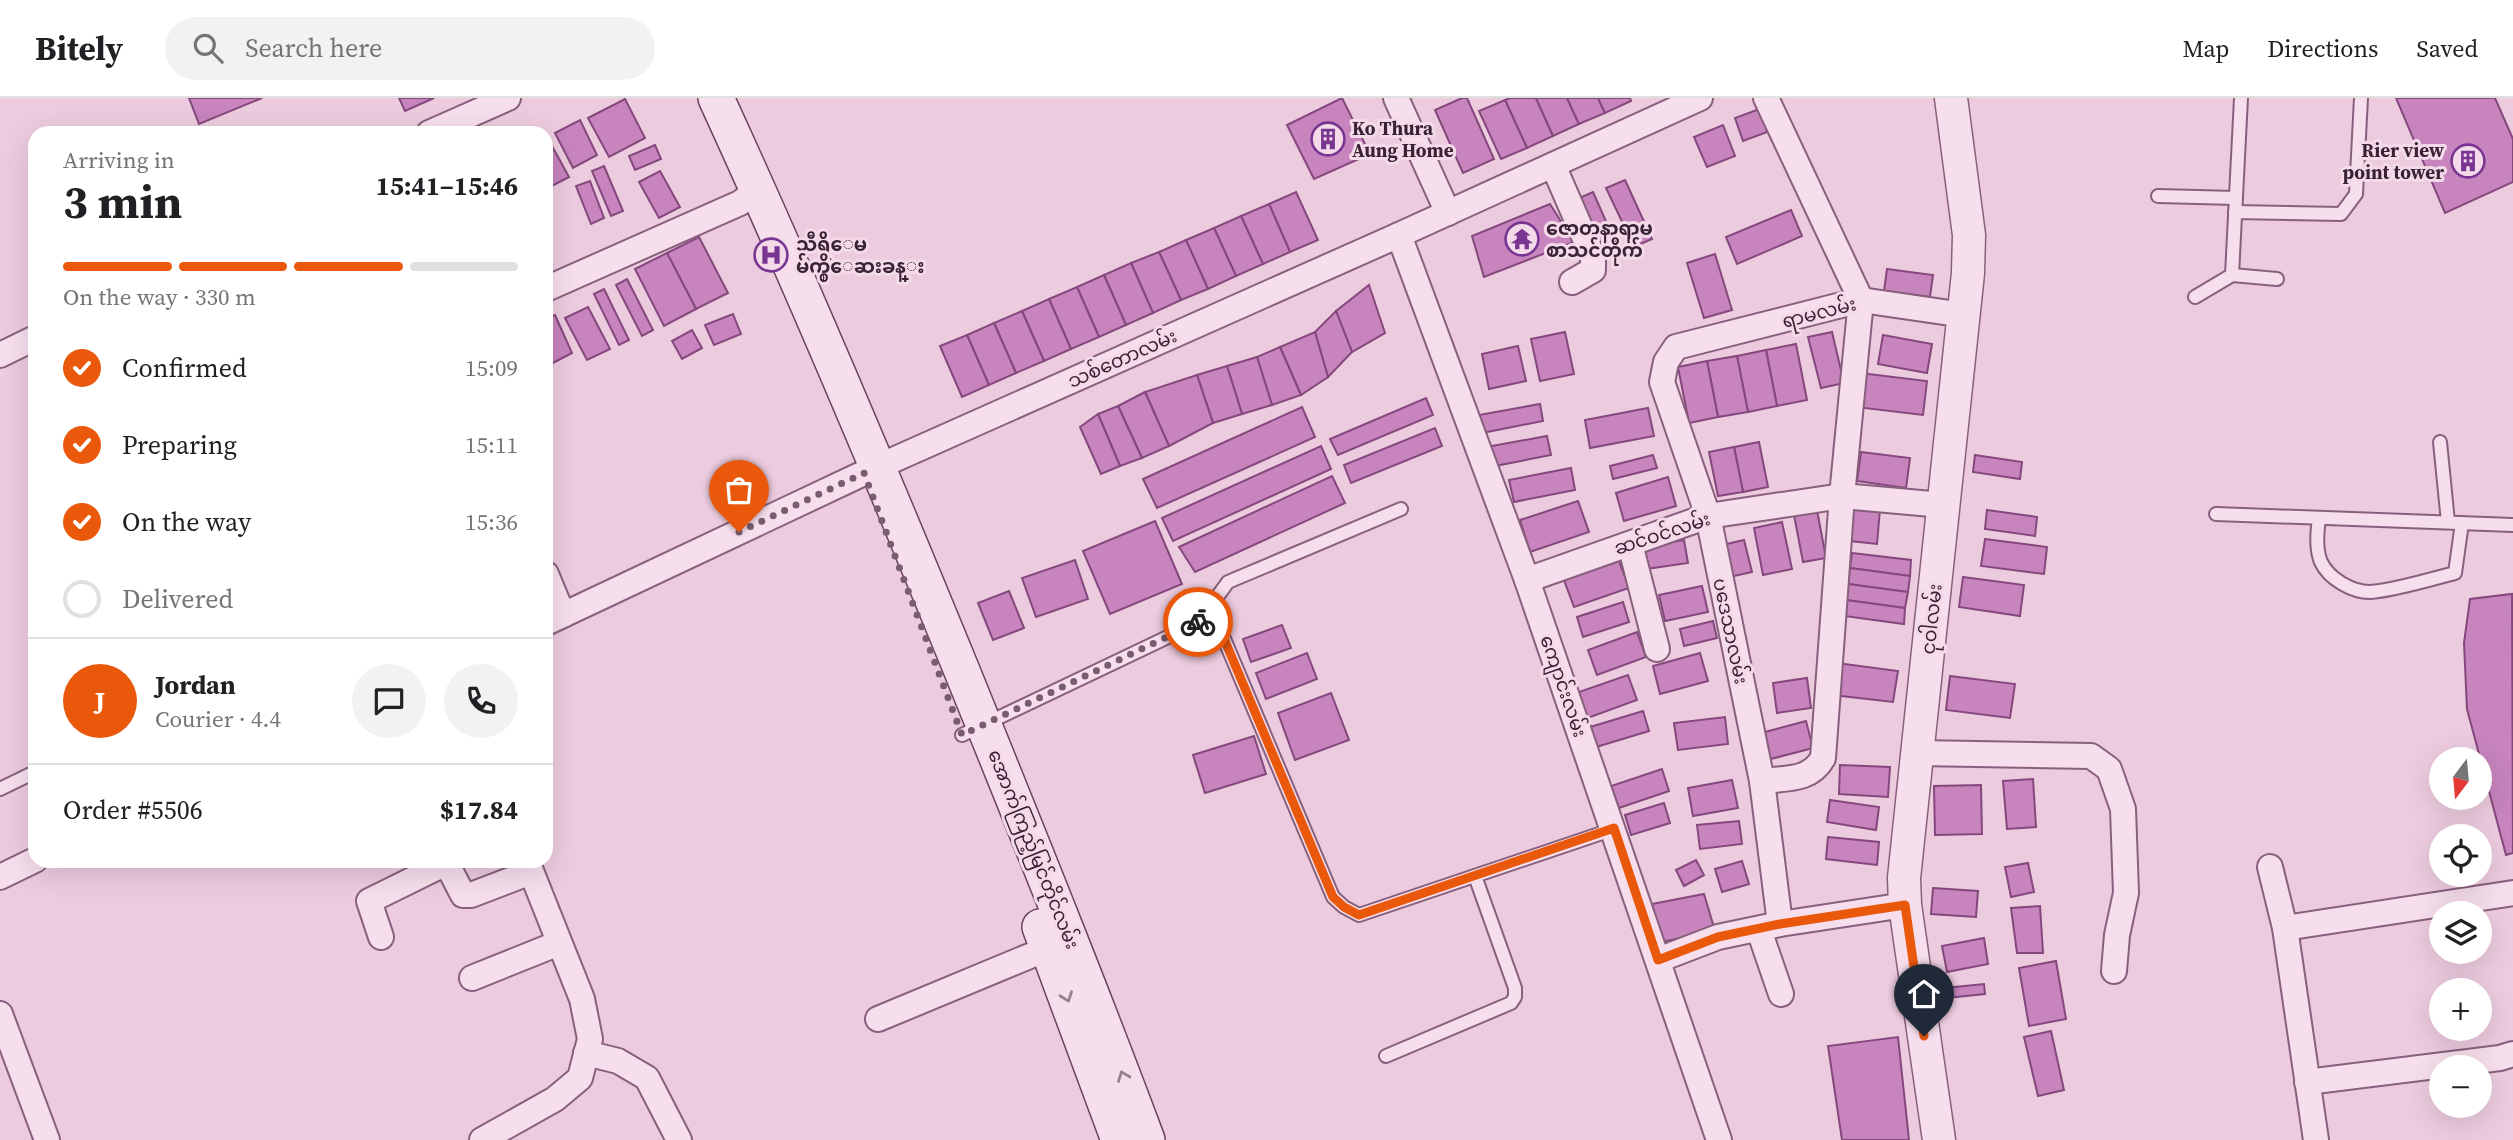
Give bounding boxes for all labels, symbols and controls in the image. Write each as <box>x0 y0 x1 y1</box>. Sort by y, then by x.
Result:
search box <box>165 17 655 80</box>
text: Bitely <box>35 26 123 71</box>
icon: search <box>189 29 227 67</box>
text: Search here <box>245 30 382 66</box>
text: Map <box>2182 32 2229 65</box>
text: Directions <box>2267 32 2378 65</box>
text: Saved <box>2416 32 2478 65</box>
place label: Ko Thura Aung Home <box>1352 115 1454 163</box>
building icon: Ko Thura Aung Home <box>1309 120 1347 158</box>
place label: Rier view point tower <box>2342 137 2444 185</box>
building icon: Rier view point tower <box>2449 142 2487 180</box>
text: Arriving in <box>63 144 175 176</box>
text: 15:41–15:46 <box>376 168 518 204</box>
text: 3 min <box>63 170 182 233</box>
place label: ဇောတနာရာမ စာသင်တိုက် <box>1546 215 1653 266</box>
temple icon: ဇောတနာရာမ စာသင်တိုက် <box>1503 220 1541 258</box>
place label: သီရိေမ မ်က္စိေဆးခန္း <box>796 231 925 282</box>
hospital icon: သီရိေမ မ်က္စိေဆးခန္း <box>752 236 790 274</box>
text: On the way · 330 m <box>63 281 256 313</box>
street label: ရာမလမ်း <box>1779 289 1859 337</box>
street label: သစ်တောလမ်း <box>1063 321 1181 394</box>
icon: check <box>63 349 101 387</box>
text: Confirmed <box>122 350 247 386</box>
text: 15:09 <box>465 352 518 384</box>
icon: check <box>63 426 101 464</box>
text: Preparing <box>122 427 237 463</box>
text: 15:11 <box>465 429 518 461</box>
pin <box>709 460 769 532</box>
icon: bag <box>720 471 758 509</box>
icon: check <box>63 503 101 541</box>
text: On the way <box>122 504 251 540</box>
street label: ဆင်ဝင်လမ်း <box>1610 504 1713 561</box>
text: 15:36 <box>465 506 518 538</box>
street label: ပဒေသာလမ်း <box>1707 575 1756 686</box>
text: Delivered <box>122 581 233 617</box>
street label: ငုဝါလမ်း <box>1913 582 1952 656</box>
courier <box>1163 587 1233 657</box>
icon: bike <box>1179 603 1217 641</box>
street label: ကျောင်းလမ်း <box>1532 631 1595 741</box>
button: chat <box>352 664 426 738</box>
button: phone <box>444 664 518 738</box>
text: Jordan <box>155 667 236 703</box>
text: J <box>95 683 105 719</box>
text: Courier · 4.4 <box>155 703 281 735</box>
street label: အောက်ကြည့်မြင်တိုင်လမ်း <box>978 745 1087 954</box>
north arrow <box>2429 747 2492 810</box>
map controls <box>2429 747 2492 1118</box>
text: Order #5506 <box>63 792 203 828</box>
text: $17.84 <box>440 792 518 828</box>
button: locate <box>2429 824 2492 887</box>
button: layers <box>2429 901 2492 964</box>
pin <box>1894 964 1954 1036</box>
icon: home <box>1905 975 1943 1013</box>
button: + <box>2429 978 2492 1041</box>
one-way arrow <box>1059 990 1073 1002</box>
button: − <box>2429 1055 2492 1118</box>
one-way arrow <box>1117 1071 1131 1083</box>

